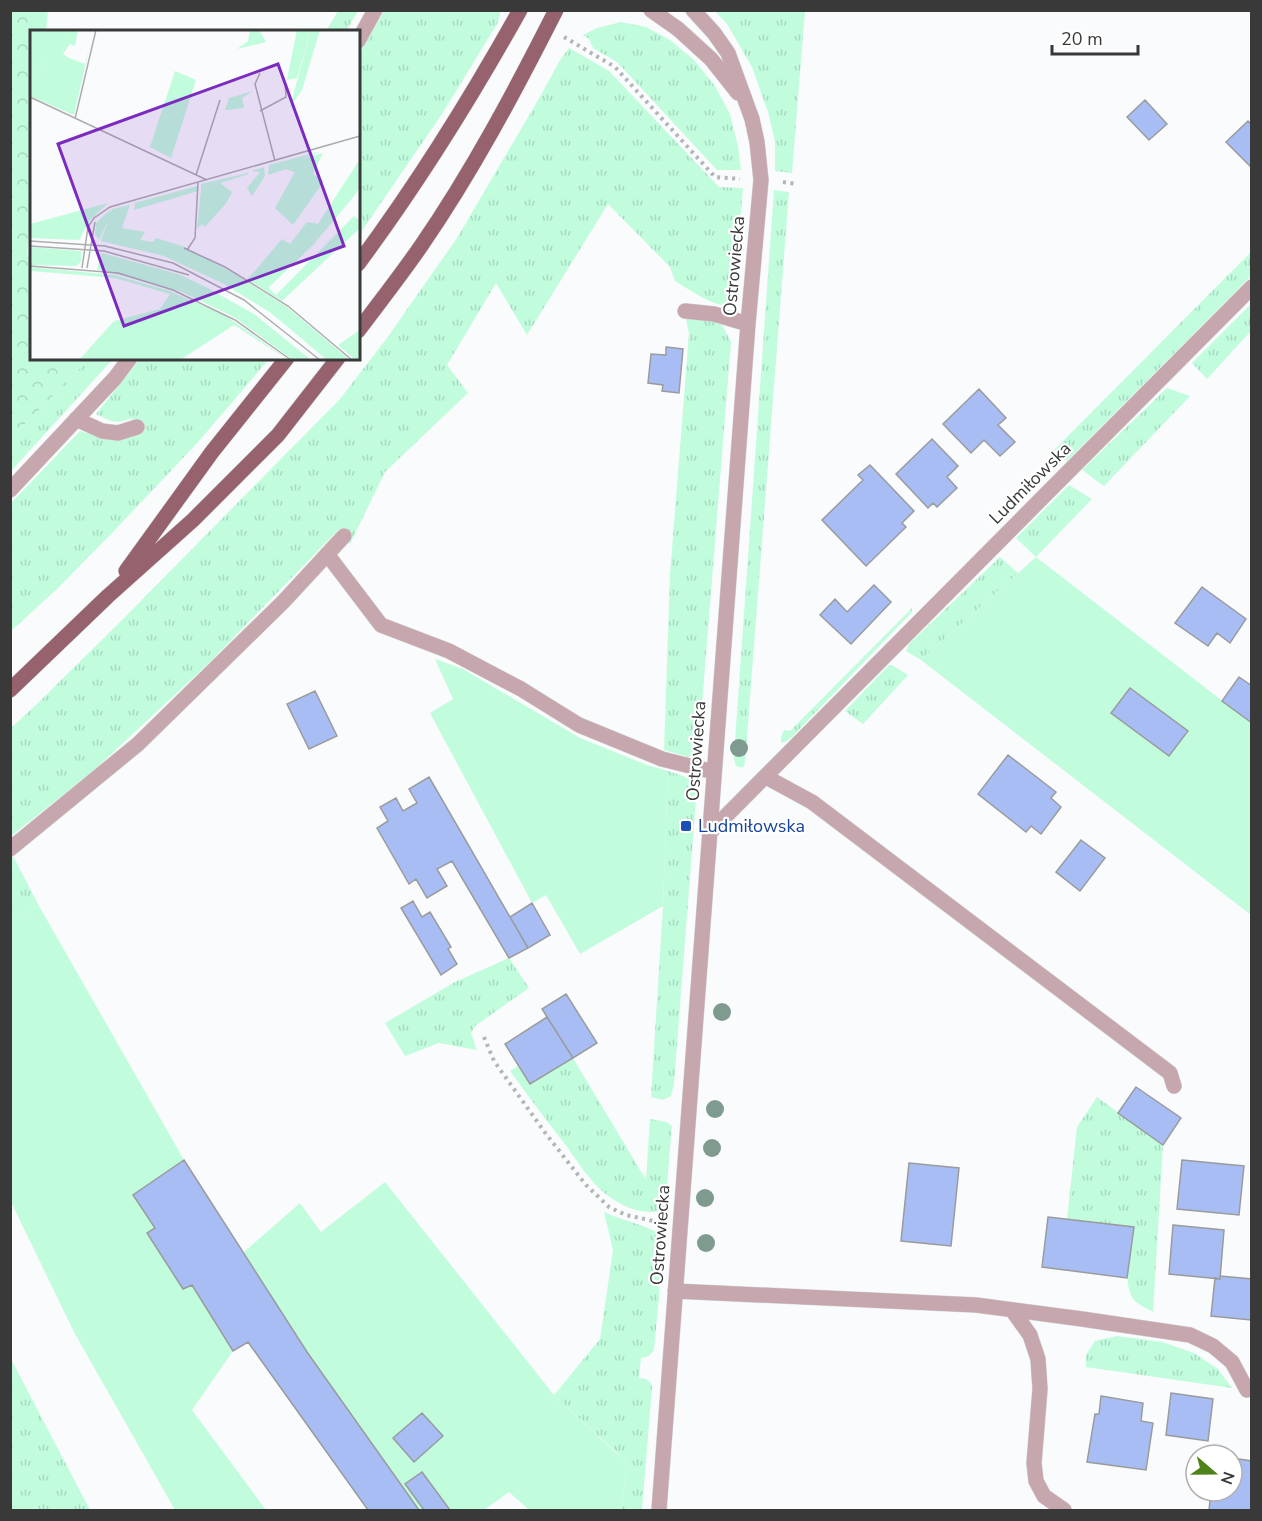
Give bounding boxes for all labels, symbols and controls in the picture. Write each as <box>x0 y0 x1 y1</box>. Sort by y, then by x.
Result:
scale bar <box>1052 18 1138 56</box>
text: 20 m <box>1061 27 1103 51</box>
inset map <box>30 30 360 360</box>
street label: Ostrowiecka <box>718 215 750 317</box>
street label: Ludmiłowska <box>984 437 1076 529</box>
street label: Ostrowiecka <box>681 700 711 802</box>
place label: Ludmiłowska <box>698 814 805 838</box>
marker: Ludmiłowska <box>679 819 693 833</box>
street label: Ostrowiecka <box>645 1184 675 1286</box>
north arrow <box>1184 1443 1244 1503</box>
text: N <box>1215 1468 1240 1487</box>

